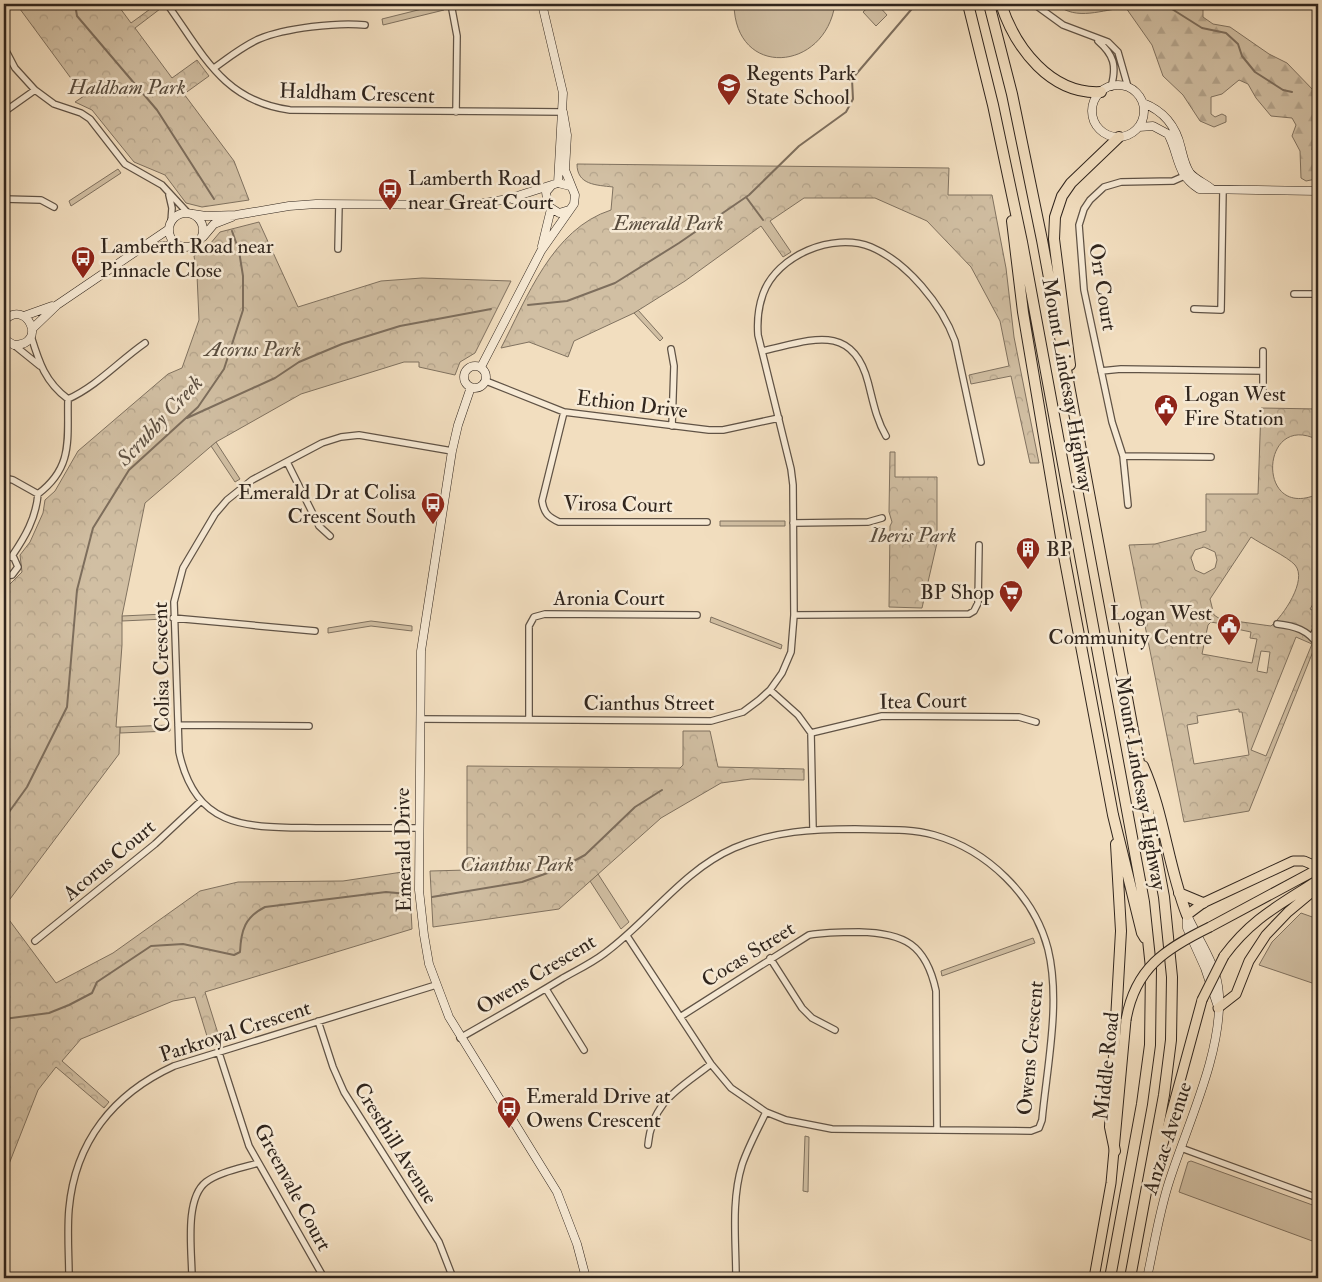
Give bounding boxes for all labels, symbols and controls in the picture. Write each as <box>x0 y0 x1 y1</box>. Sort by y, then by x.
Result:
place label: Regents Park State School <box>746 60 856 111</box>
school or university icon: Regents Park State School <box>716 72 742 106</box>
park label: Haldham Park <box>67 74 186 101</box>
street label: Haldham Crescent <box>279 77 435 110</box>
place label: Lamberth Road near Great Court <box>408 165 554 216</box>
bus stop icon: Lamberth Road near Great Court <box>377 177 403 211</box>
park label: Emerald Park <box>611 210 723 237</box>
place label: Lamberth Road near Pinnacle Close <box>100 233 274 284</box>
street label: Orr Court <box>1082 241 1123 333</box>
bus stop icon: Lamberth Road near Pinnacle Close <box>70 245 96 279</box>
street label: Mount Lindesay Highway <box>1035 276 1100 495</box>
park label: Acorus Park <box>203 336 301 363</box>
water label: Scrubby Creek <box>110 369 209 473</box>
place label: Logan West Fire Station <box>1184 381 1286 432</box>
street label: Ethion Drive <box>575 384 689 425</box>
public building icon: Logan West Fire Station <box>1153 393 1179 427</box>
place label: Emerald Dr at Colisa Crescent South <box>238 479 416 530</box>
street label: Virosa Court <box>563 490 673 519</box>
bus stop icon: Emerald Dr at Colisa Crescent South <box>420 491 446 525</box>
park label: Iberis Park <box>869 522 956 549</box>
building icon: BP <box>1015 536 1041 570</box>
place label: BP <box>1046 536 1072 563</box>
place label: BP Shop <box>920 579 994 606</box>
supermarket icon: BP Shop <box>998 579 1024 613</box>
street label: Aronia Court <box>552 585 665 612</box>
place label: Logan West Community Centre <box>1048 600 1212 651</box>
street label: Colisa Crescent <box>147 601 176 732</box>
public building icon: Logan West Community Centre <box>1216 612 1242 646</box>
street label: Mount Lindesay Highway <box>1108 674 1173 893</box>
street label: Itea Court <box>879 687 967 716</box>
street label: Cianthus Street <box>584 690 715 717</box>
street label: Emerald Drive <box>389 787 418 913</box>
street label: Acorus Court <box>57 814 161 908</box>
park label: Cianthus Park <box>460 851 574 878</box>
street label: Cocas Street <box>697 915 800 994</box>
street label: Owens Crescent <box>472 928 601 1021</box>
street label: Owens Crescent <box>1011 980 1050 1116</box>
street label: Parkroyal Crescent <box>156 994 314 1069</box>
street label: Middle Road <box>1087 1010 1126 1122</box>
street label: Cresthill Avenue <box>347 1077 444 1209</box>
street label: Anzac Avenue <box>1136 1078 1198 1199</box>
place label: Emerald Drive at Owens Crescent <box>526 1083 671 1134</box>
bus stop icon: Emerald Drive at Owens Crescent <box>496 1095 522 1129</box>
street label: Greenvale Court <box>248 1119 338 1256</box>

